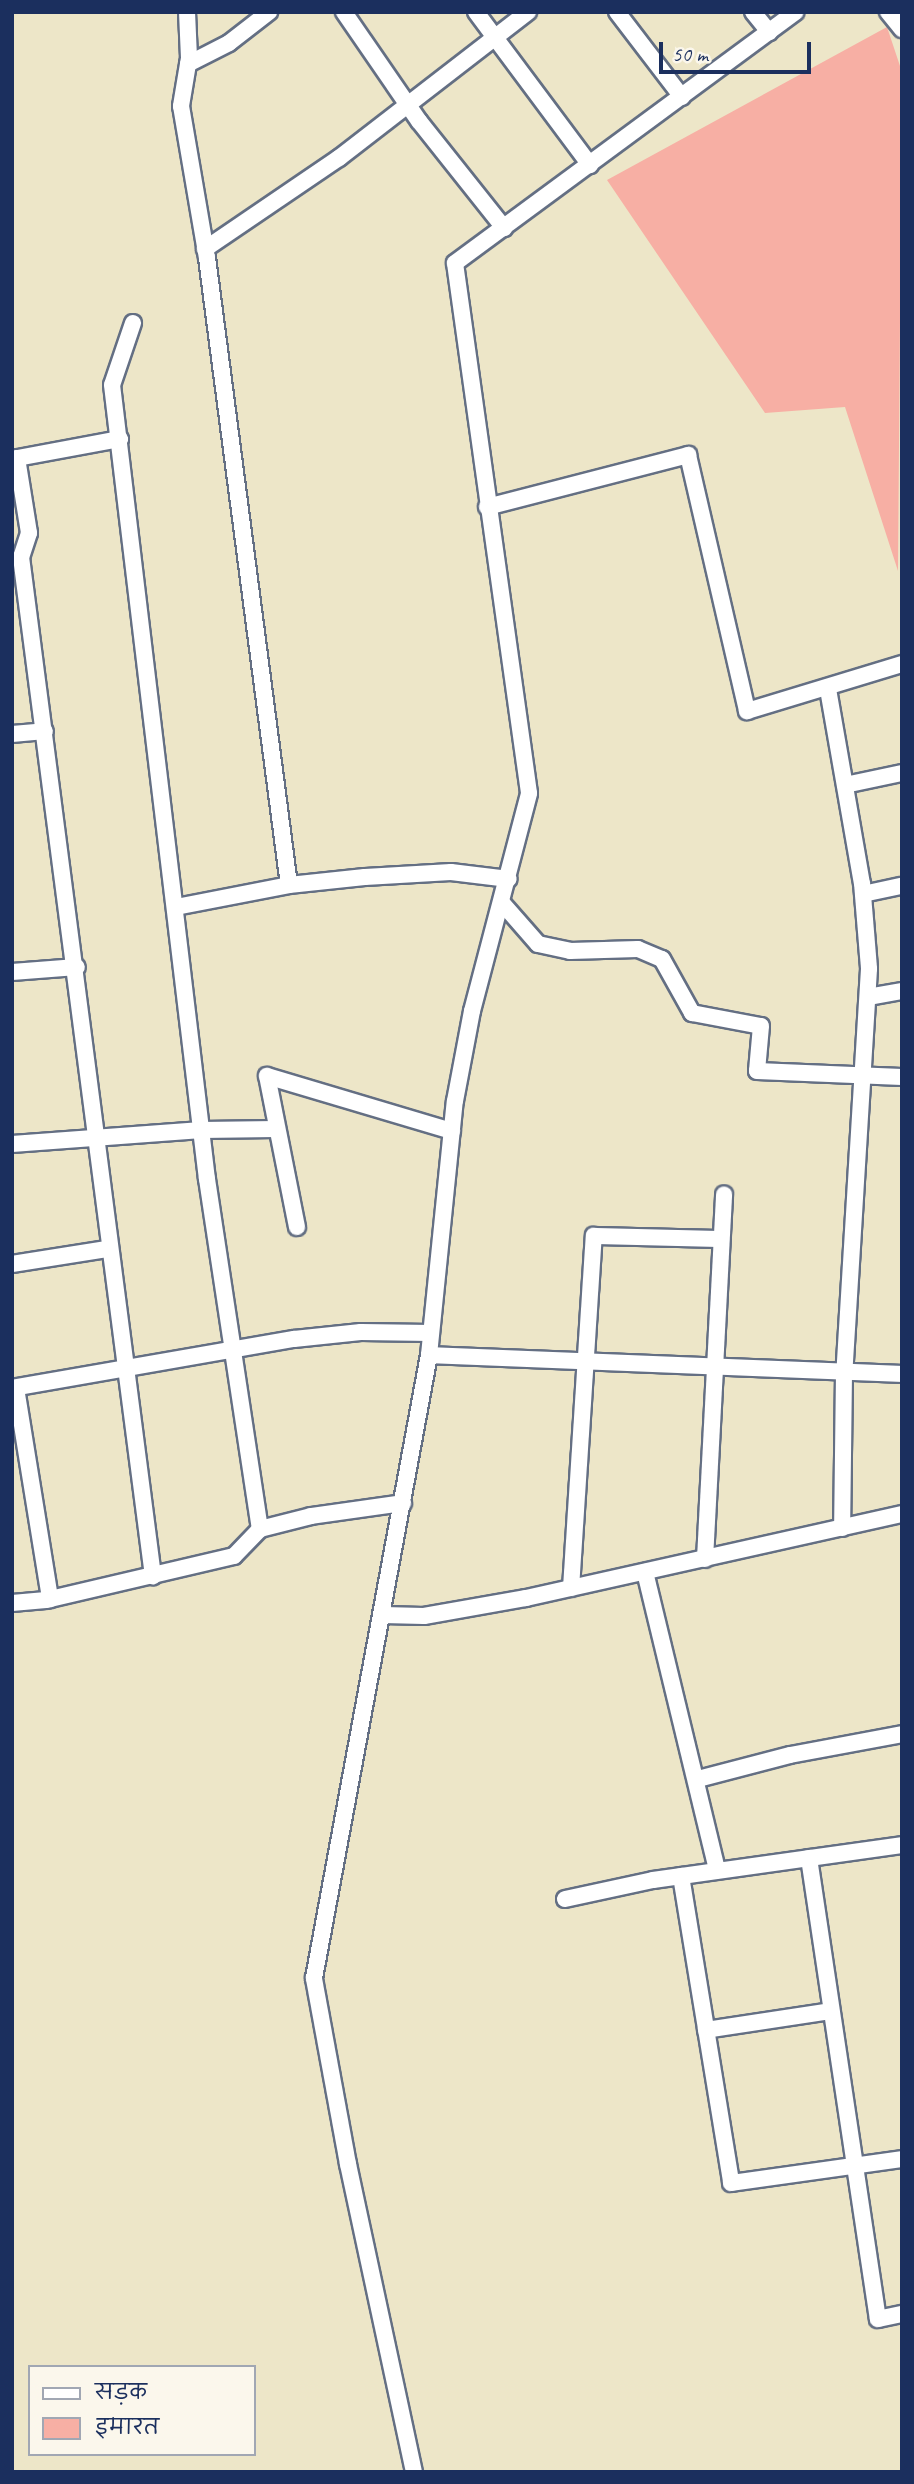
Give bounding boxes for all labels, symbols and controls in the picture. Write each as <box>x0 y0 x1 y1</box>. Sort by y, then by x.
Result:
scale bar <box>662 28 814 72</box>
text: 50 m <box>672 41 708 67</box>
legend <box>28 2365 256 2456</box>
text: सड़क <box>95 2379 147 2405</box>
text: इमारत <box>95 2414 159 2440</box>

